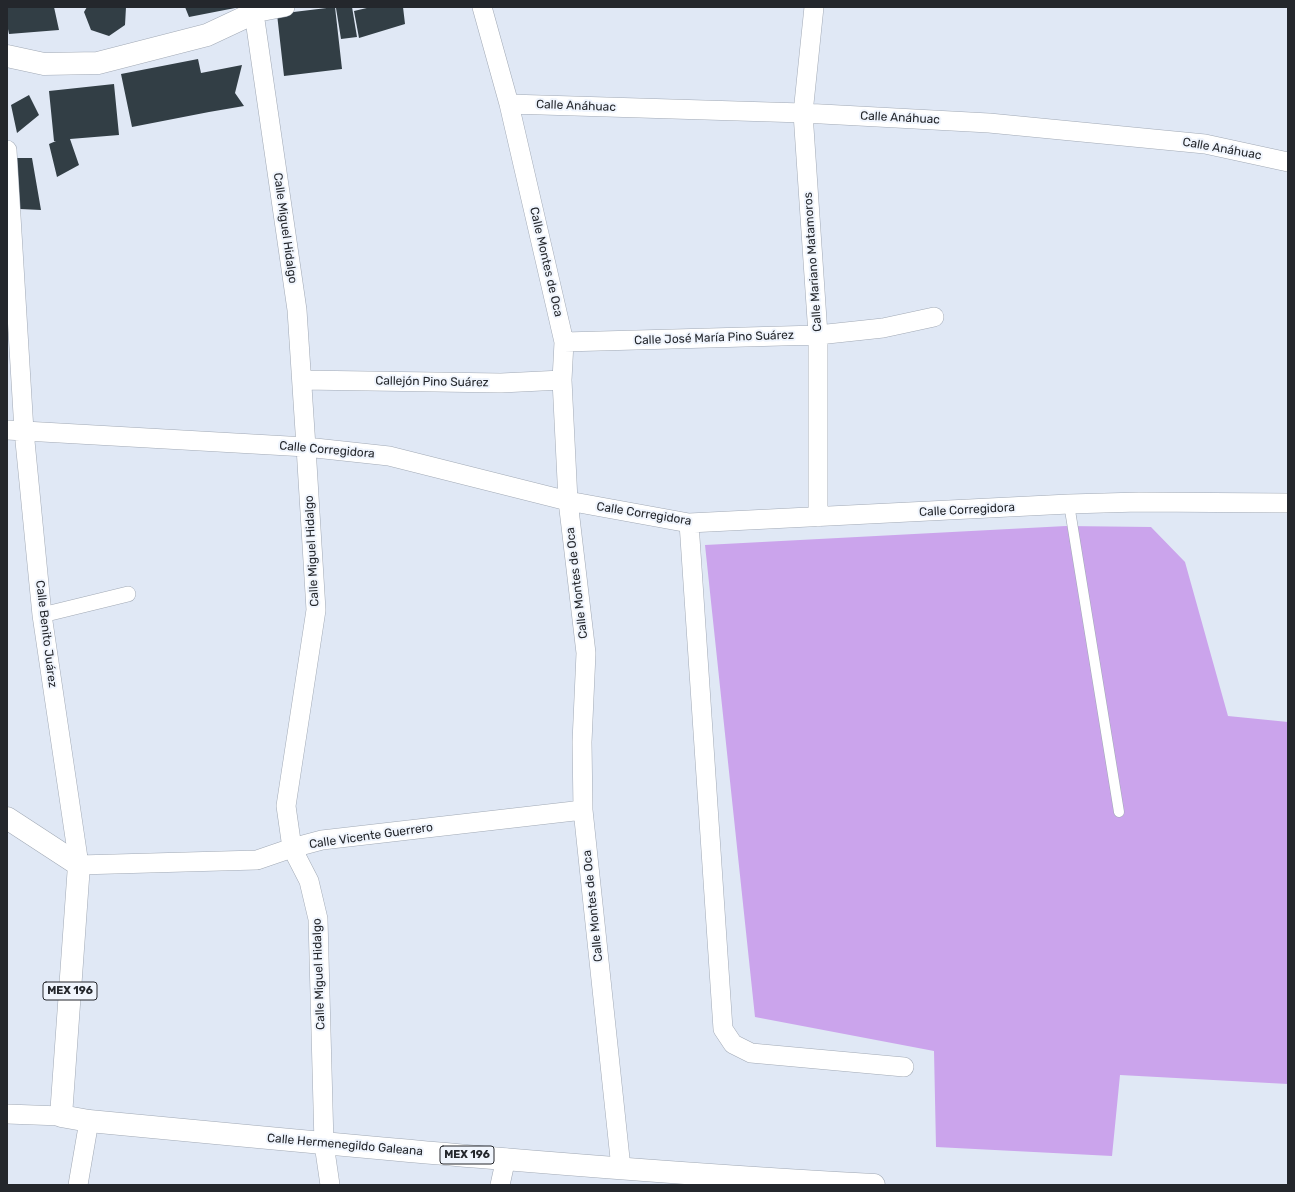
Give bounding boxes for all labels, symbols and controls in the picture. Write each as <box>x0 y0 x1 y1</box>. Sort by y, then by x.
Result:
street label: Calle Anáhuac <box>536 97 616 115</box>
street label: Calle Anáhuac <box>860 109 940 127</box>
street label: Calle Anáhuac <box>1181 135 1263 163</box>
street label: Calle Miguel Hidalgo <box>270 172 300 284</box>
street label: Calle Mariano Matamoros <box>801 192 825 332</box>
street label: Calle Montes de Oca <box>526 206 566 318</box>
street label: Calle José María Pino Suárez <box>634 328 794 348</box>
street label: Callejón Pino Suárez <box>375 374 489 390</box>
street label: Calle Corregidora <box>279 439 375 461</box>
street label: Calle Miguel Hidalgo <box>302 495 322 607</box>
street label: Calle Corregidora <box>596 499 692 529</box>
street label: Calle Corregidora <box>919 500 1015 520</box>
street label: Calle Montes de Oca <box>563 526 591 640</box>
street label: Calle Benito Juárez <box>32 579 60 689</box>
street label: Calle Vicente Guerrero <box>308 820 434 852</box>
street label: Calle Montes de Oca <box>580 849 606 963</box>
street label: Calle Miguel Hidalgo <box>310 918 328 1030</box>
road number: MEX 196 <box>43 982 97 1000</box>
street label: Calle Hermenegildo Galeana <box>267 1131 423 1159</box>
road number: MEX 196 <box>440 1146 494 1164</box>

